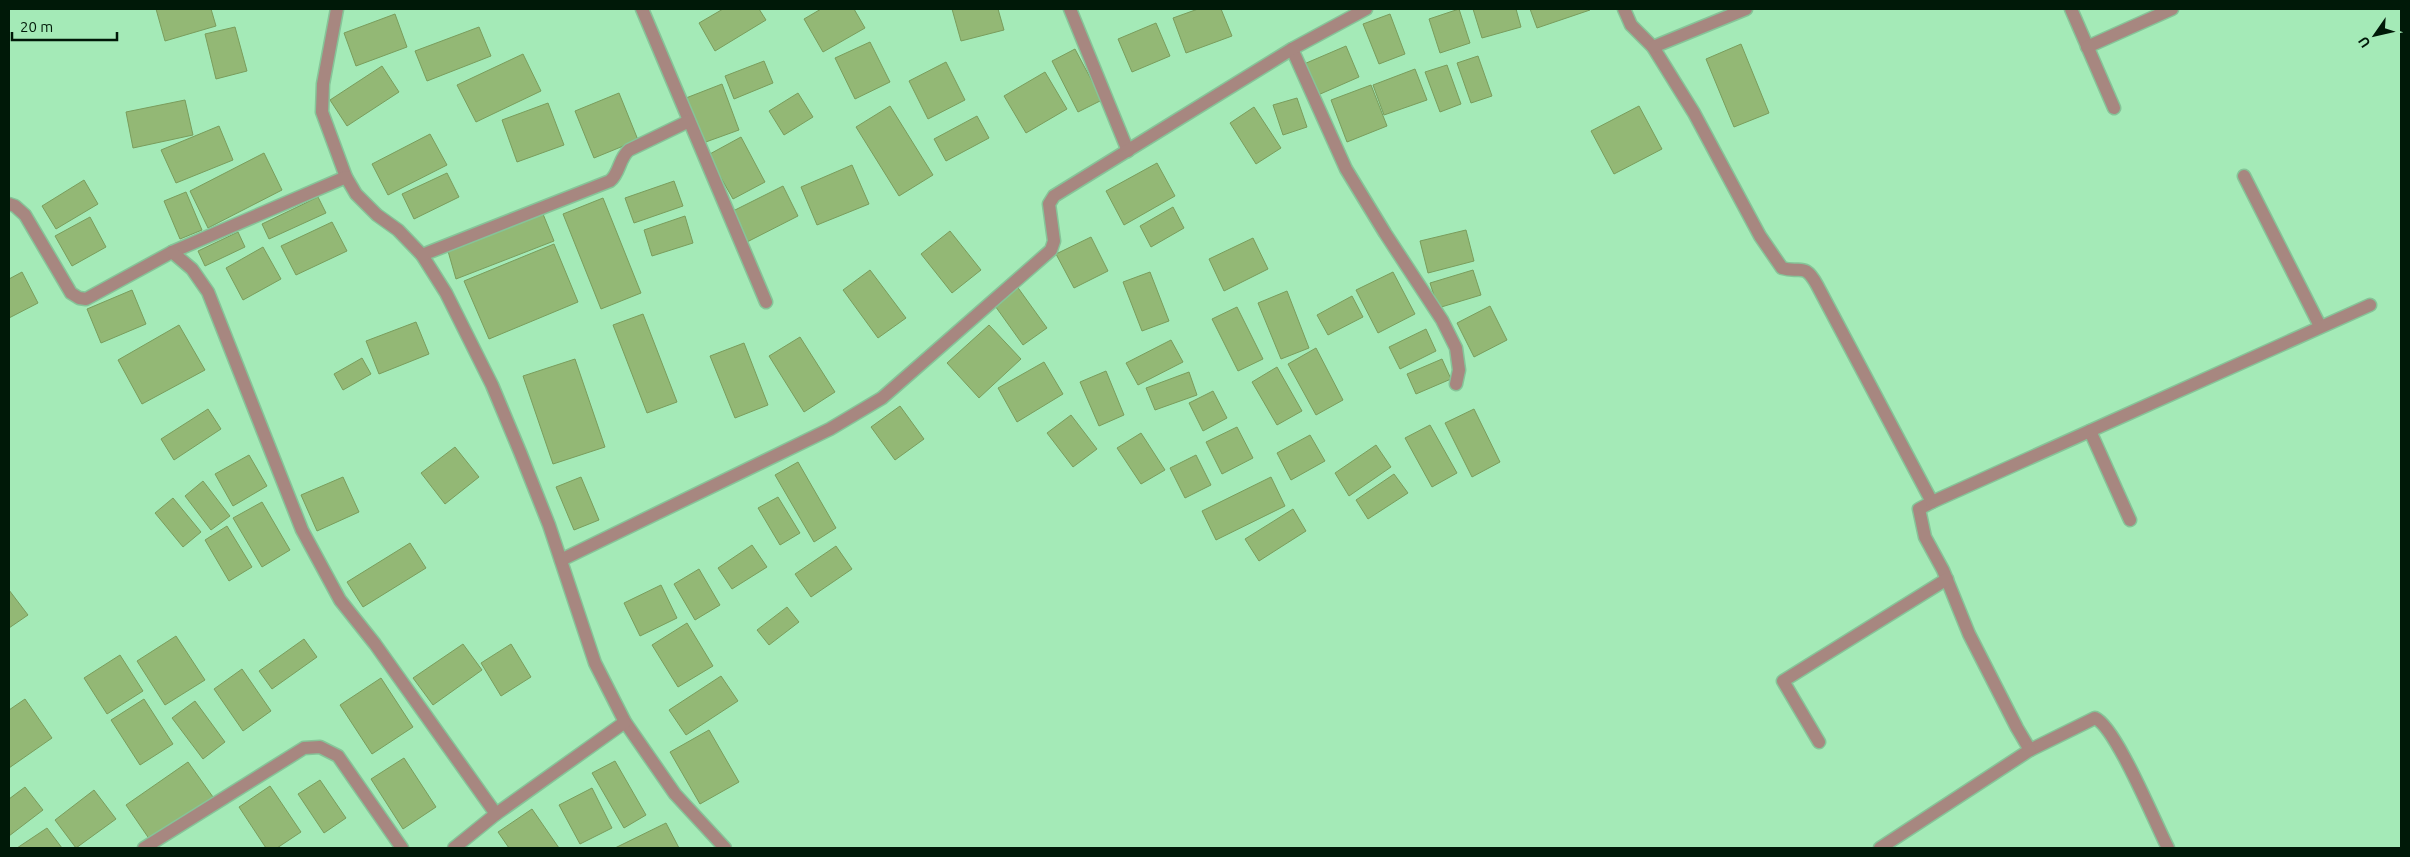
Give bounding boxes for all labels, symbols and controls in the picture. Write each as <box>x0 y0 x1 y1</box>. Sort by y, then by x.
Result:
scale bar <box>12 10 118 42</box>
north arrow <box>2350 10 2400 60</box>
text: 20 m <box>20 18 53 35</box>
text: U <box>2355 34 2374 51</box>

